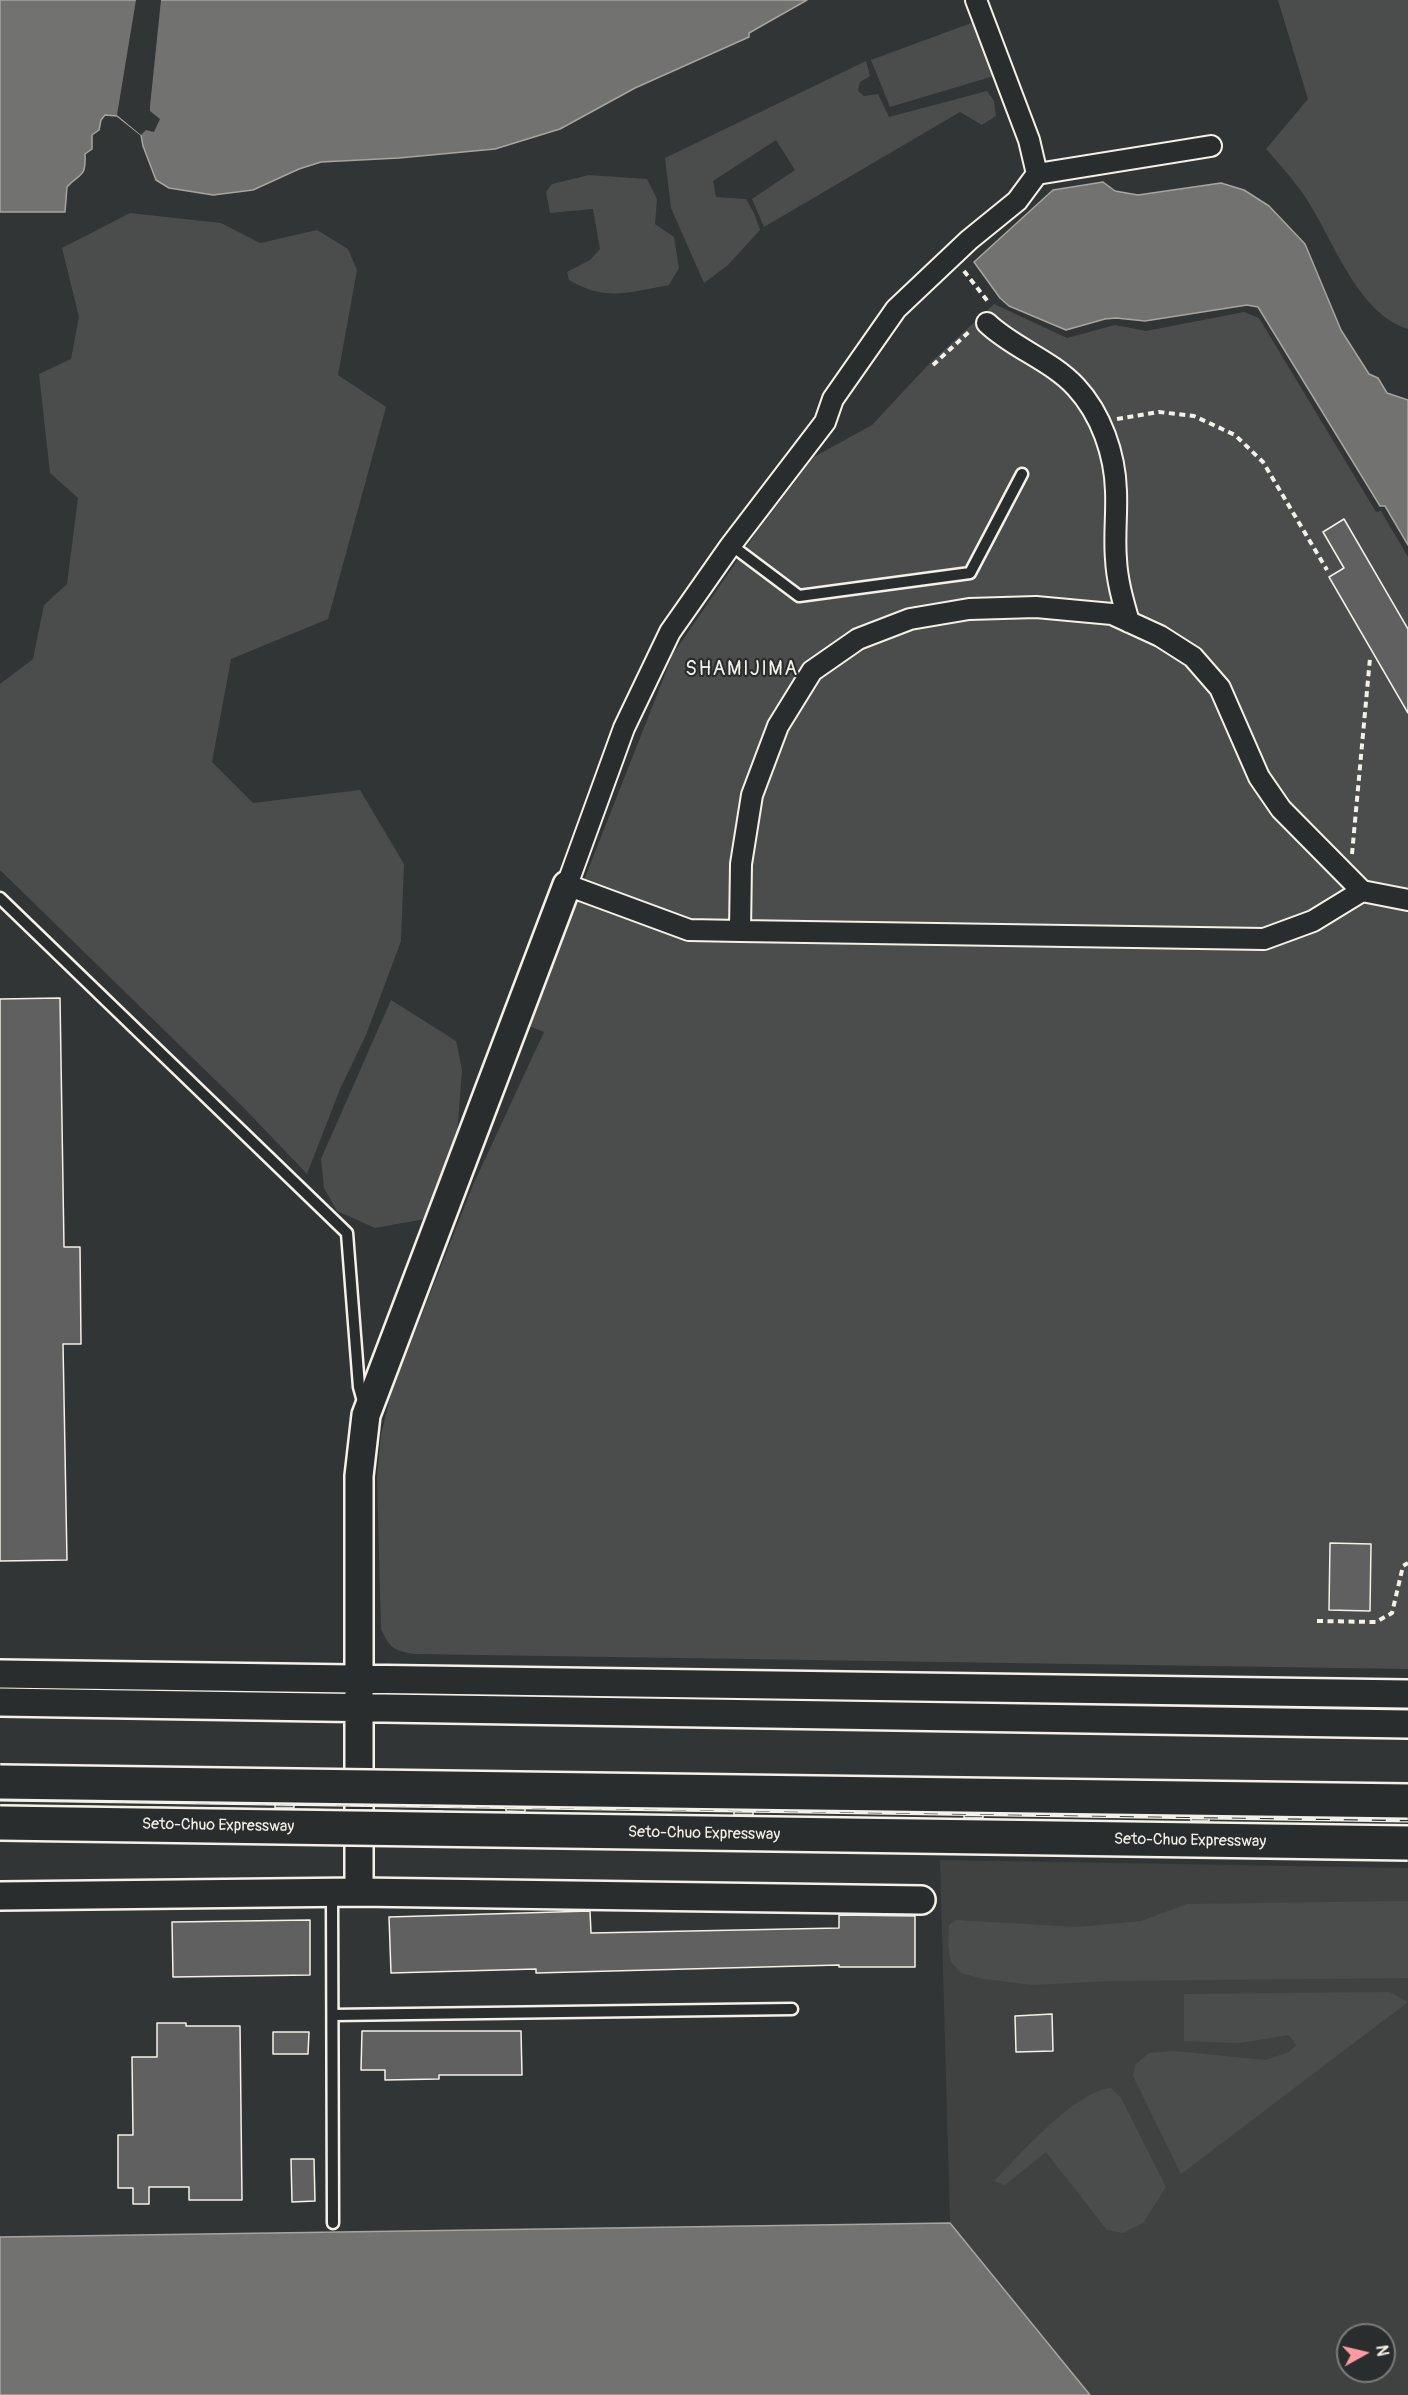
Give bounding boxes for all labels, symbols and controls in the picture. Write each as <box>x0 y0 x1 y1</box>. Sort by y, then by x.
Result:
district label: SHAMIJIMA <box>685 658 799 682</box>
street label: Seto-Chuo Expressway <box>142 1815 294 1837</box>
street label: Seto-Chuo Expressway <box>628 1823 780 1845</box>
street label: Seto-Chuo Expressway <box>1114 1830 1266 1852</box>
north arrow <box>1336 2323 1396 2383</box>
text: N <box>1371 2344 1392 2358</box>

